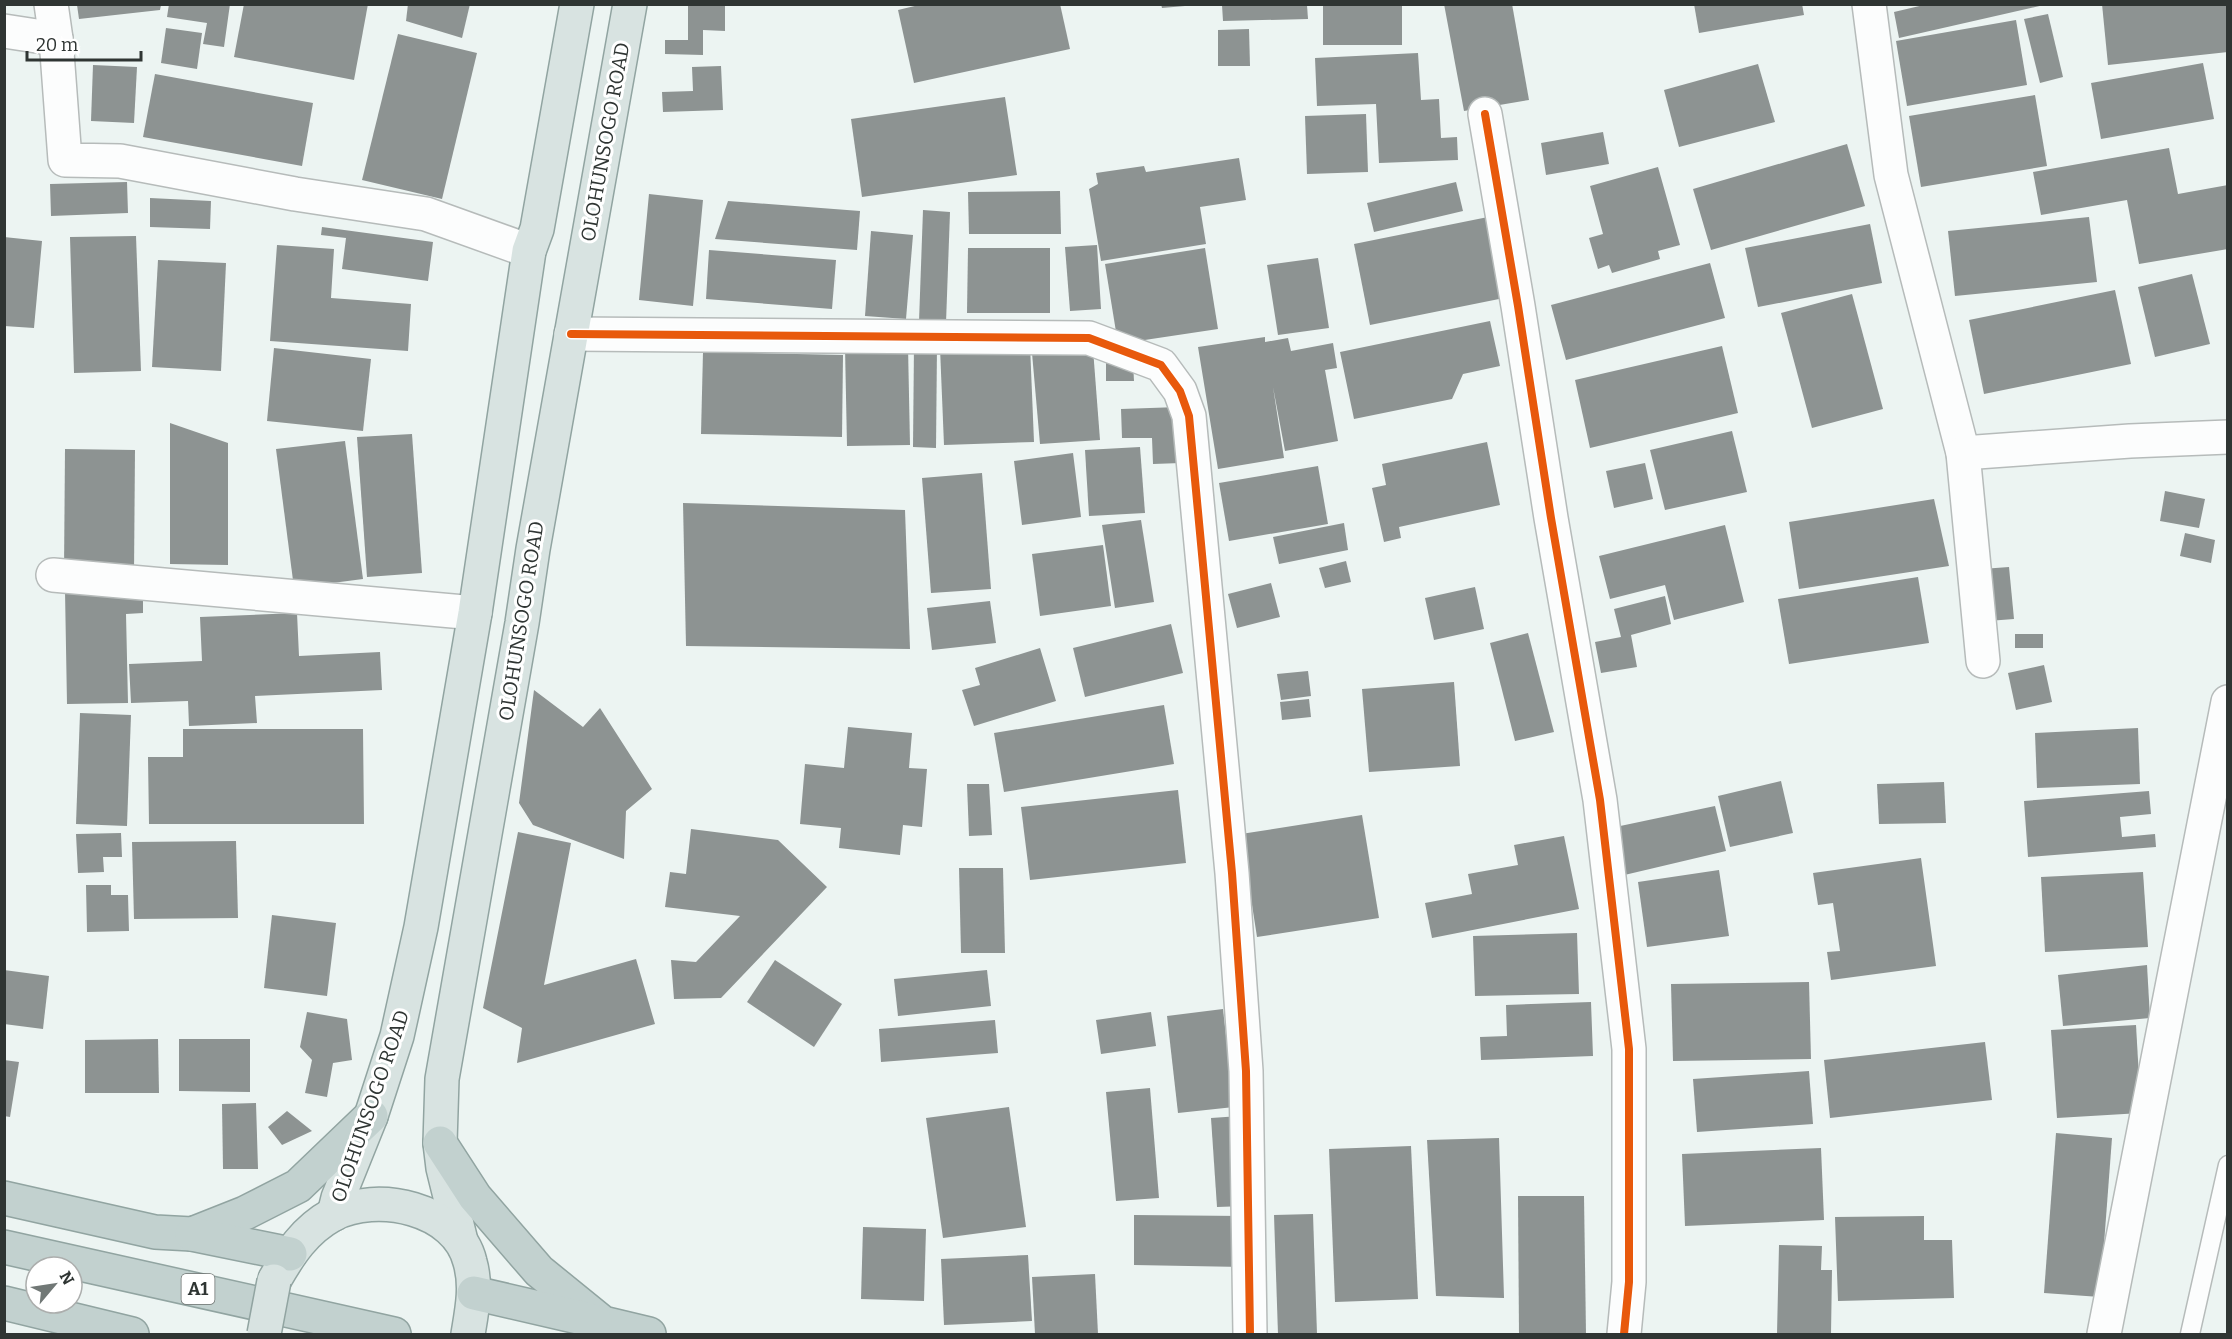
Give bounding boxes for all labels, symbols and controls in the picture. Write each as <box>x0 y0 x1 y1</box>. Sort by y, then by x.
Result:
scale bar <box>27 24 141 62</box>
text: 20 m <box>36 34 78 56</box>
street label: OLOHUNSOGO ROAD <box>576 41 634 243</box>
street label: OLOHUNSOGO ROAD <box>493 519 549 723</box>
street label: OLOHUNSOGO ROAD <box>326 1007 414 1205</box>
north arrow <box>24 1255 84 1315</box>
text: N <box>55 1268 78 1288</box>
road number: A1 <box>182 1274 214 1304</box>

